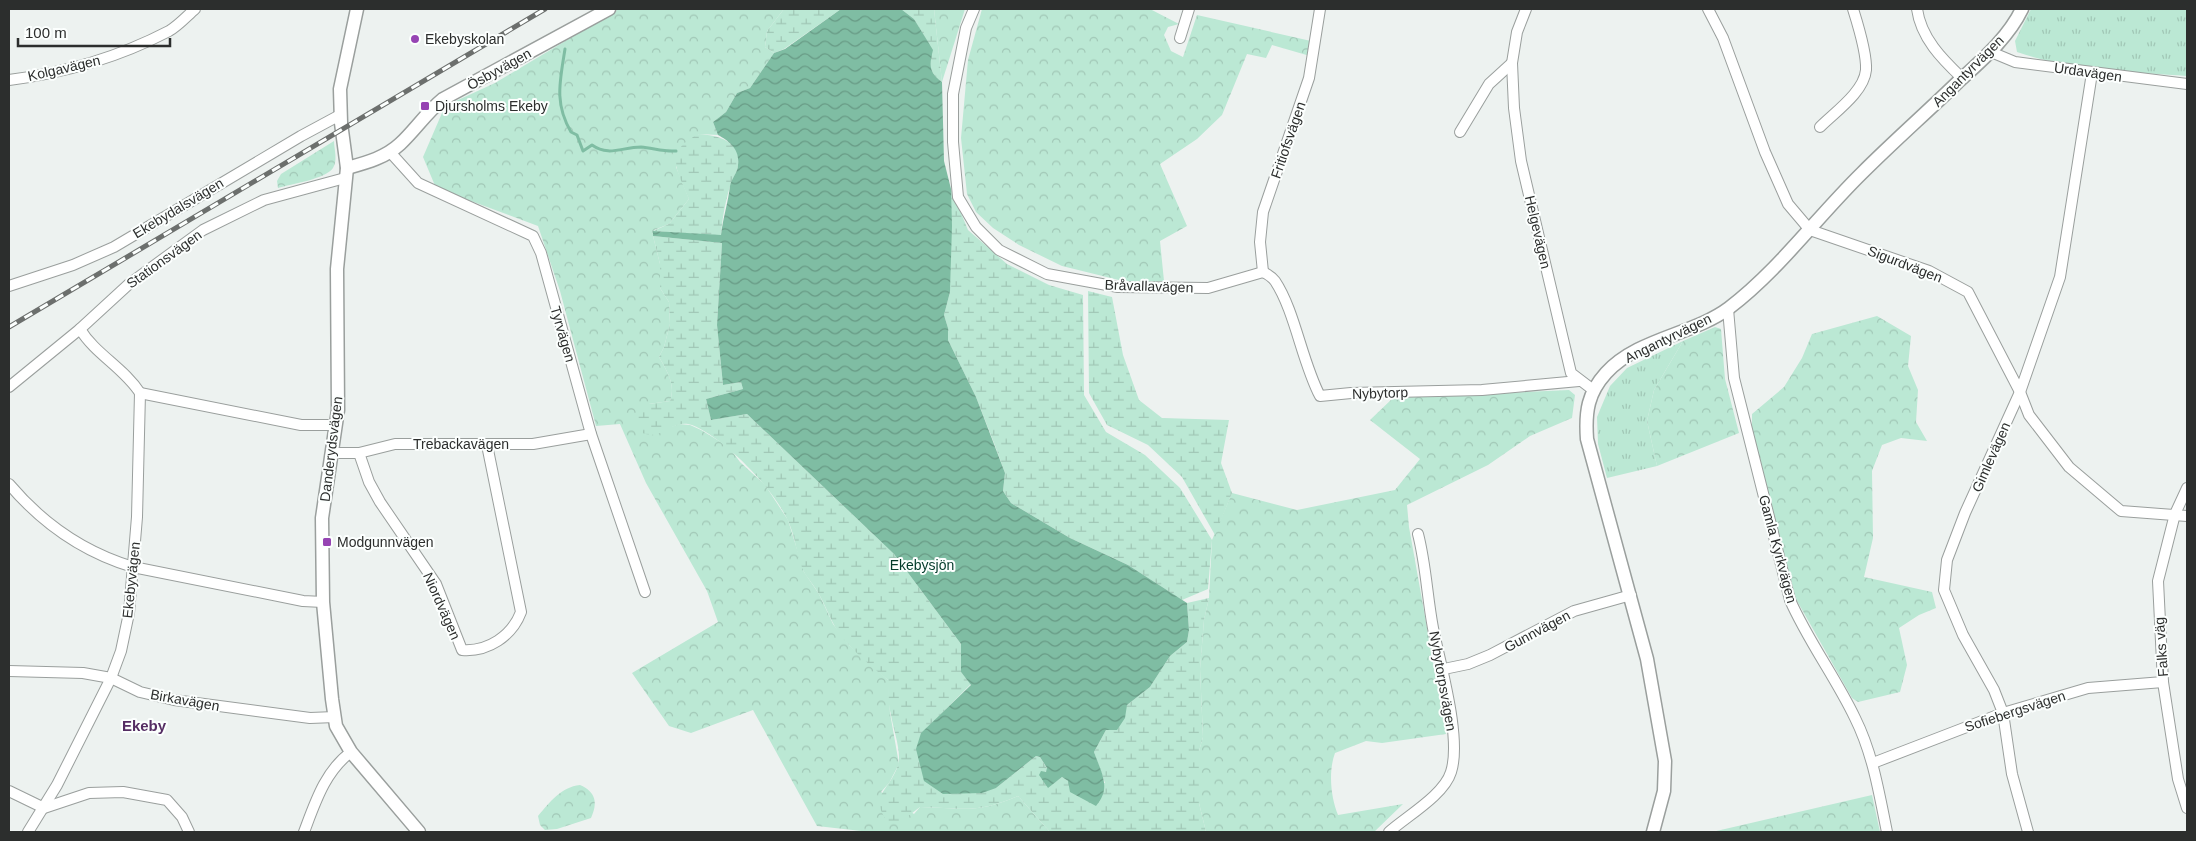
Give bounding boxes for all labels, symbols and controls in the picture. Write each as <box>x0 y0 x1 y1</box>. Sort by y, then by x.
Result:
scale bar <box>18 15 170 47</box>
text: 100 m <box>25 24 67 41</box>
place label: Ekebyskolan <box>425 31 504 47</box>
street label: Angantyrvägen <box>1929 32 2007 110</box>
marker: Ekebyskolan <box>409 33 421 45</box>
street label: Ösbyvägen <box>464 44 534 93</box>
street label: Kolgavägen <box>26 52 102 84</box>
street label: Urdavägen <box>2053 59 2123 85</box>
place label: Djursholms Ekeby <box>435 98 548 114</box>
marker: Djursholms Ekeby <box>419 100 431 112</box>
street label: Fritiofsvägen <box>1267 100 1309 180</box>
street label: Ekebydalsvägen <box>130 175 226 241</box>
street label: Helgevägen <box>1522 194 1554 270</box>
street label: Stationsvägen <box>123 226 205 292</box>
street label: Sigurdvägen <box>1865 242 1945 286</box>
street label: Bråvallavägen <box>1104 276 1194 296</box>
street label: Tyrvägen <box>547 304 579 364</box>
street label: Angantyrvägen <box>1622 310 1714 366</box>
street label: Nybytorp <box>1352 384 1408 402</box>
street label: Danderydsvägen <box>317 395 345 503</box>
street label: Gimlevägen <box>1968 420 2014 494</box>
street label: Trebackavägen <box>413 436 509 452</box>
street label: Gamla Kyrkvägen <box>1756 493 1800 605</box>
place label: Modgunnvägen <box>337 534 434 550</box>
marker: Modgunnvägen <box>321 536 333 548</box>
street label: Ekebyvägen <box>119 541 143 619</box>
park label: Ekebysjön <box>890 557 954 573</box>
street label: Niordvägen <box>420 570 464 642</box>
street label: Gunnvägen <box>1501 607 1573 655</box>
street label: Falks väg <box>2151 617 2171 677</box>
street label: Nybytorpsvägen <box>1426 630 1460 732</box>
street label: Birkavägen <box>149 686 221 714</box>
street label: Sofiebergsvägen <box>1963 687 2067 735</box>
district label: Ekeby <box>122 717 167 734</box>

